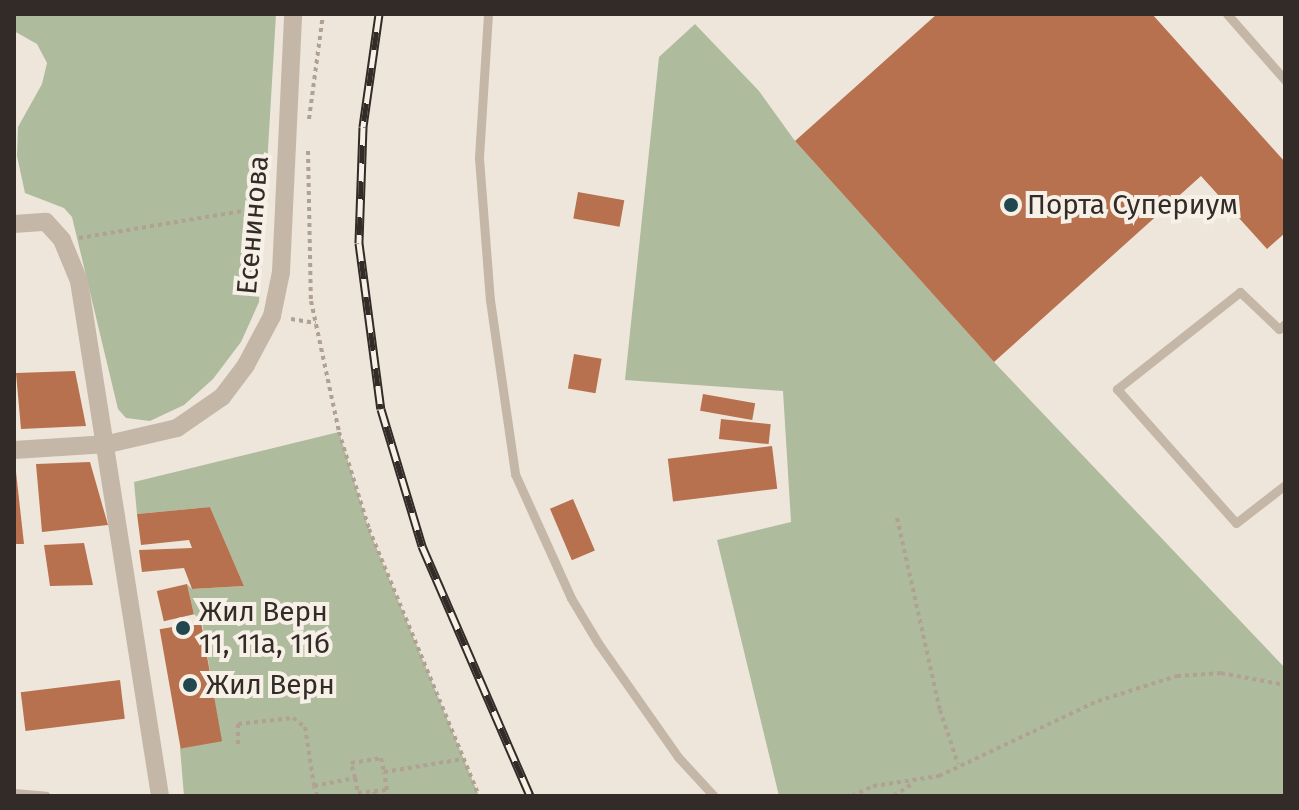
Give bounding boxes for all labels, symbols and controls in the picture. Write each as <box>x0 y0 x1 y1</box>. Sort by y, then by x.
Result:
street label: Есенинова <box>230 154 276 296</box>
place label: Порта Супериум <box>1027 188 1238 222</box>
marker: Порта Супериум <box>1002 196 1020 214</box>
place label: Жил Верн 11, 11а, 11б <box>199 595 330 661</box>
marker: Жил Верн 11, 11а, 11б <box>174 619 192 637</box>
place label: Жил Верн <box>206 668 335 702</box>
marker: Жил Верн <box>181 676 199 694</box>

